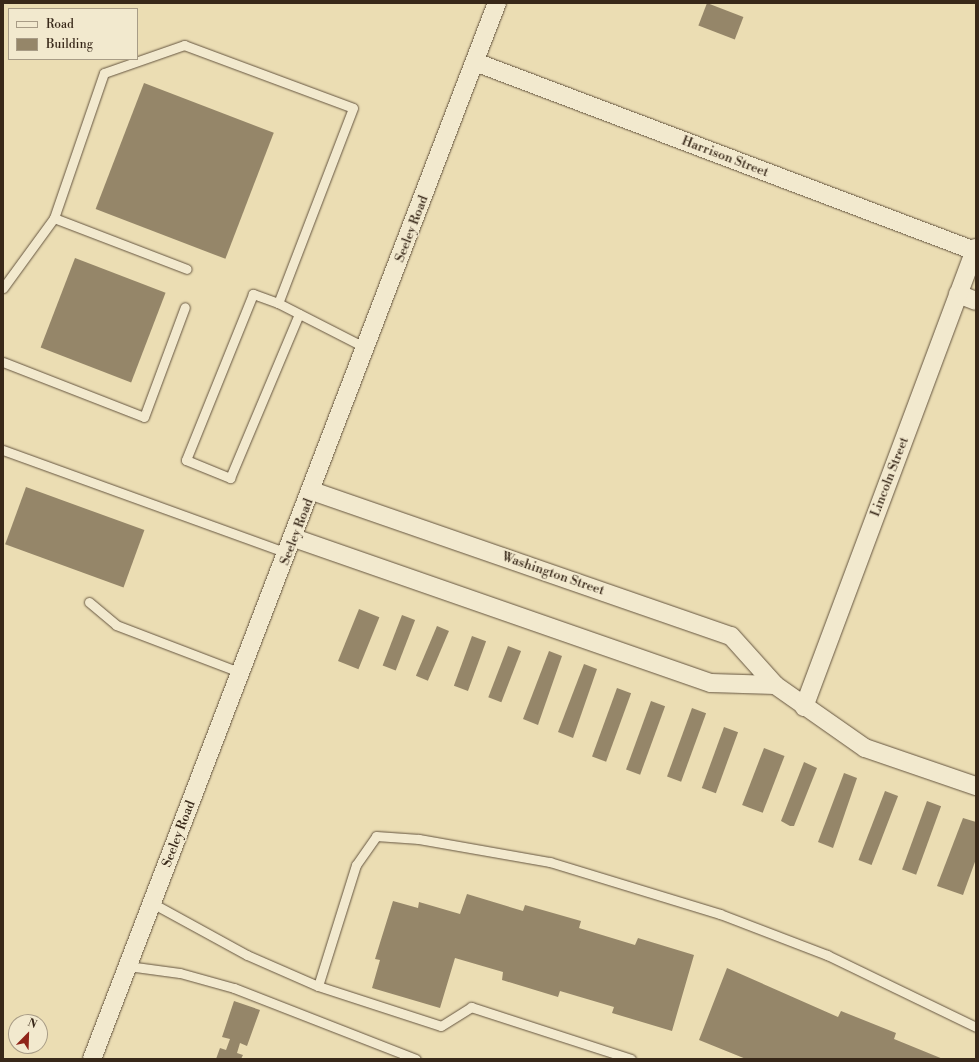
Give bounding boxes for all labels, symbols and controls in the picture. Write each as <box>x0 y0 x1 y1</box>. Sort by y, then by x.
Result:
legend <box>8 8 138 60</box>
text: Road <box>46 17 74 32</box>
text: Building <box>46 37 93 52</box>
street label: Harrison Street <box>679 133 771 181</box>
street label: Seeley Road <box>392 193 432 265</box>
street label: Lincoln Street <box>868 435 912 519</box>
street label: Seeley Road <box>277 496 317 568</box>
street label: Washington Street <box>500 549 606 599</box>
street label: Seeley Road <box>159 798 199 870</box>
north arrow <box>8 1014 48 1054</box>
text: N <box>26 1016 39 1032</box>

